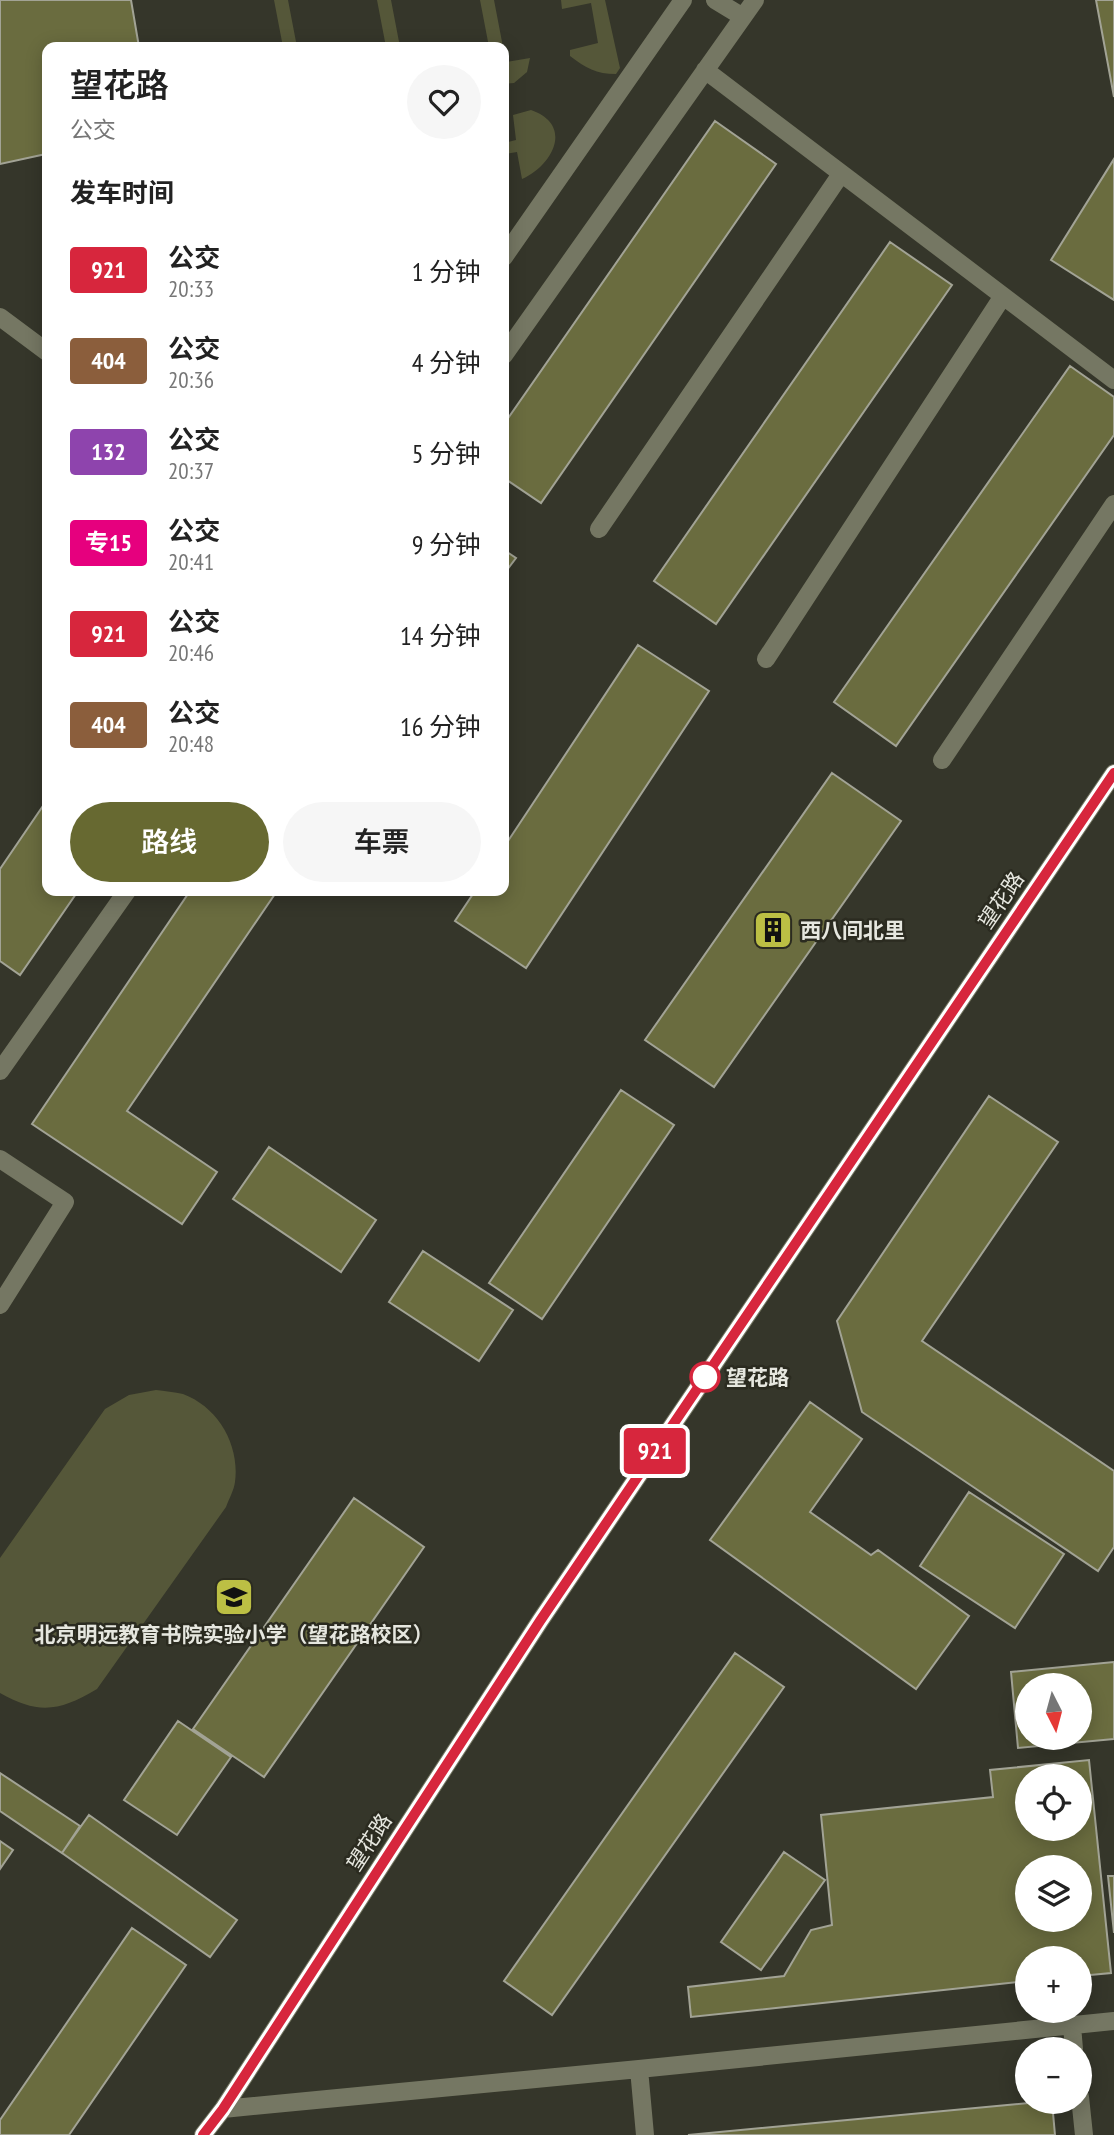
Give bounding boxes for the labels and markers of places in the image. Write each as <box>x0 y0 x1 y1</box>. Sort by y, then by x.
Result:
building icon: 西八间北里 <box>752 909 794 951</box>
place label: 西八间北里 <box>800 917 905 944</box>
marker: 望花路 <box>690 1362 720 1392</box>
place label: 望花路 <box>726 1364 789 1391</box>
school or university icon: 北京明远教育书院实验小学（望花路校区） <box>213 1576 255 1618</box>
place label: 北京明远教育书院实验小学（望花路校区） <box>35 1621 434 1648</box>

